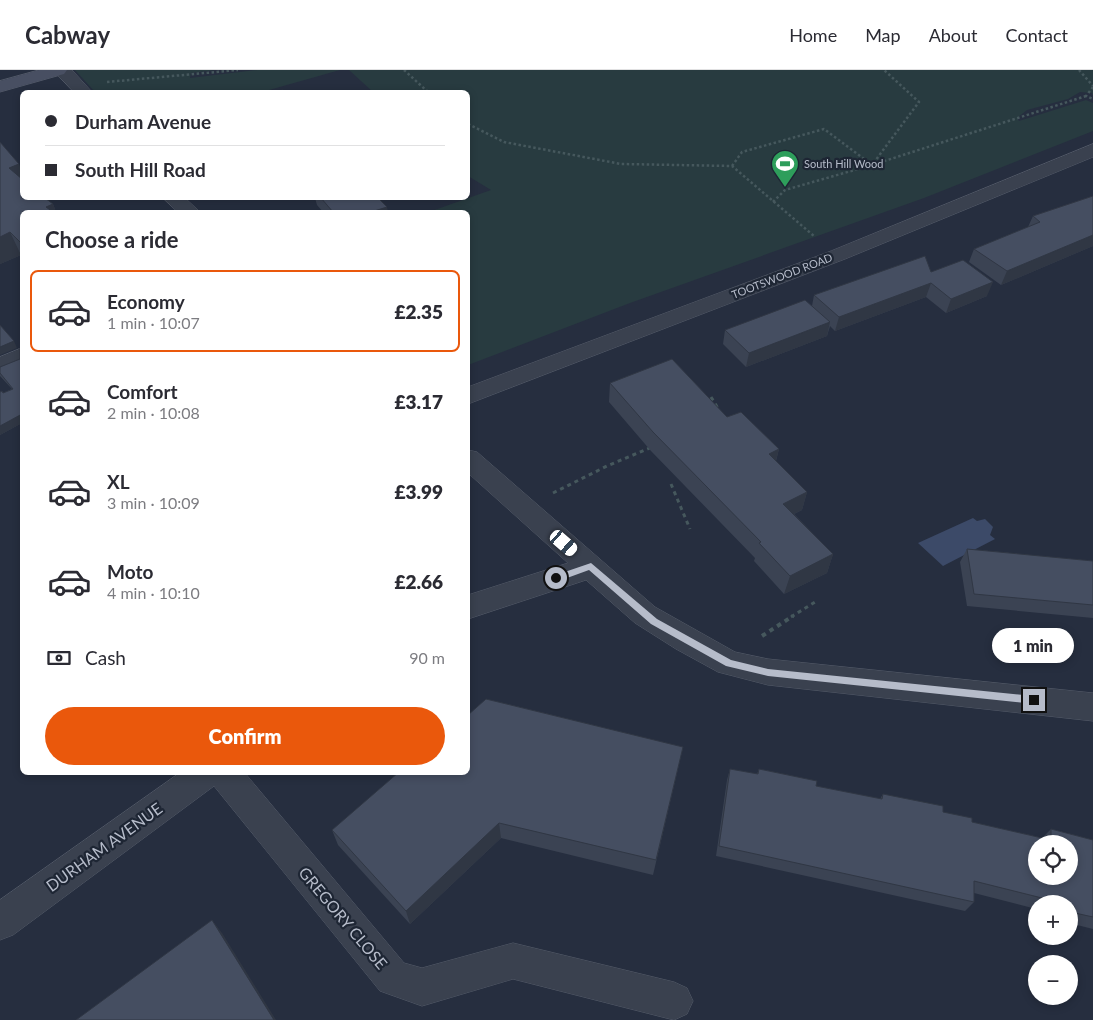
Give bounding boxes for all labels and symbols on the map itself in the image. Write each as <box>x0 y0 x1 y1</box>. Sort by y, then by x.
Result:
sports icon: South Hill Wood <box>770 149 800 188</box>
place label: South Hill Wood <box>804 157 883 170</box>
street label: TOOTSWOOD ROAD <box>729 250 834 301</box>
car <box>547 527 580 559</box>
route start <box>545 567 567 589</box>
callout: 1 min <box>993 628 1075 662</box>
route end <box>1023 689 1045 711</box>
street label: DURHAM AVENUE <box>42 798 165 895</box>
street label: GREGORY CLOSE <box>295 863 392 973</box>

